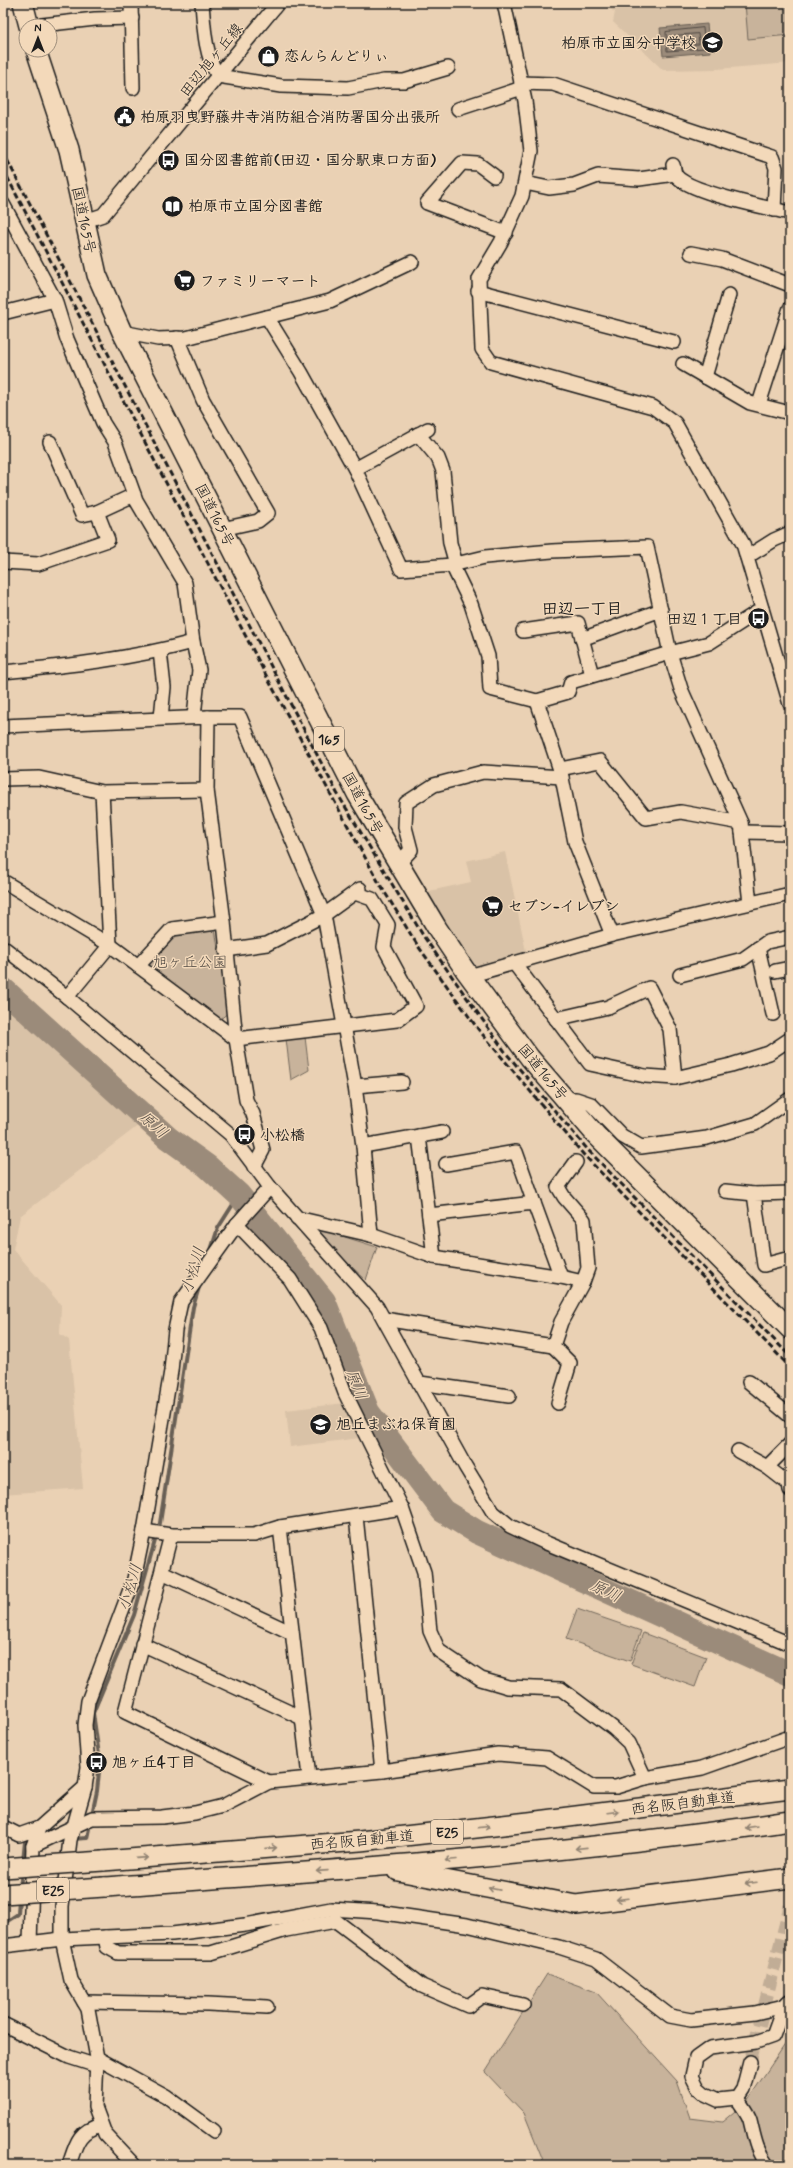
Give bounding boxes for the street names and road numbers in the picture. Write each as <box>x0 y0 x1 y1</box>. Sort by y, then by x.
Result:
street label: 田辺旭ヶ丘線 <box>176 19 248 102</box>
street label: 国道165号 <box>66 185 100 256</box>
street label: 国道165号 <box>190 480 239 550</box>
road number: 165 <box>314 727 344 751</box>
street label: 国道165号 <box>337 769 387 838</box>
street label: 国道165号 <box>513 1040 572 1105</box>
street label: 西名阪自動車道 <box>630 1788 736 1820</box>
road number: E25 <box>431 1820 463 1844</box>
street label: 西名阪自動車道 <box>309 1826 415 1856</box>
road number: E25 <box>37 1878 69 1902</box>

